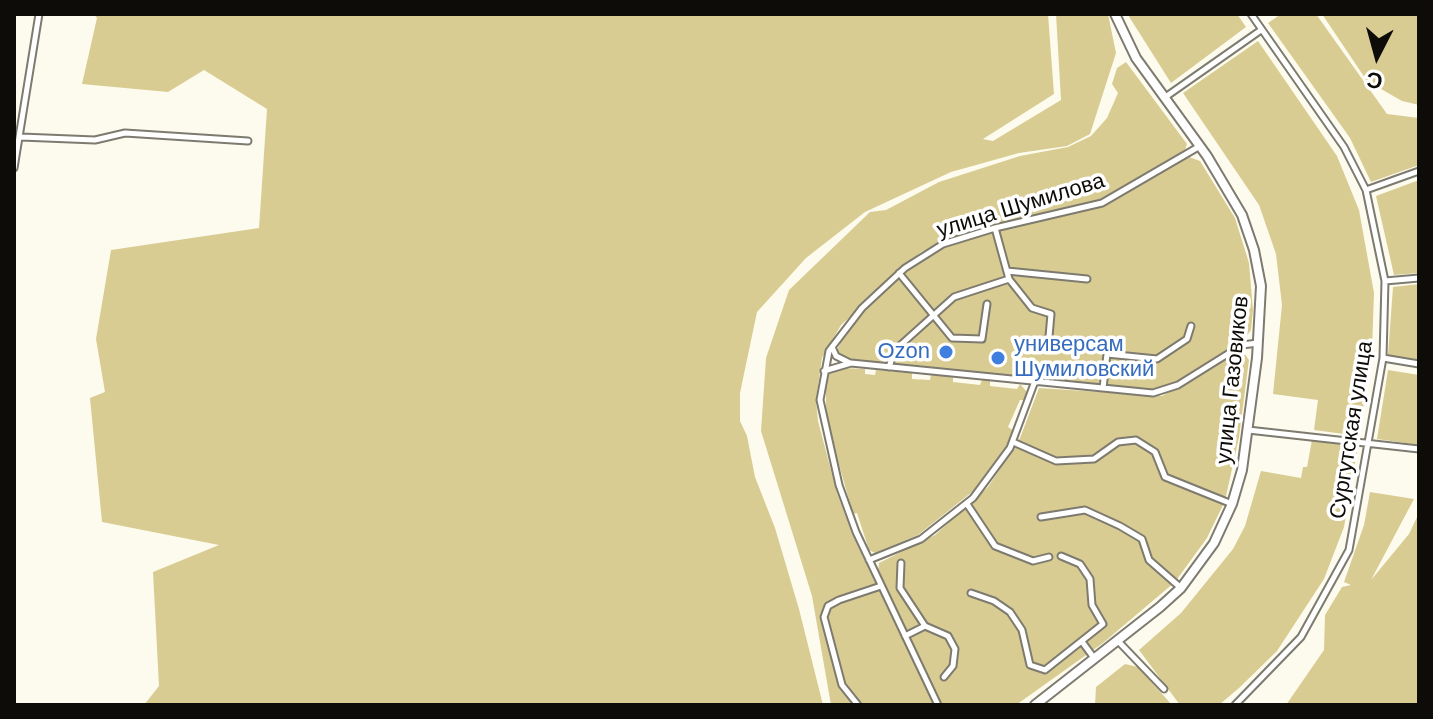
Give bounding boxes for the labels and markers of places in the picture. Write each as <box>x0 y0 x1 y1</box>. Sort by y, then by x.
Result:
place label: универсам Шумиловский <box>1014 332 1154 384</box>
place label: Ozon <box>877 339 930 365</box>
marker: Ozon <box>937 343 955 361</box>
marker: универсам Шумиловский <box>989 349 1007 367</box>

